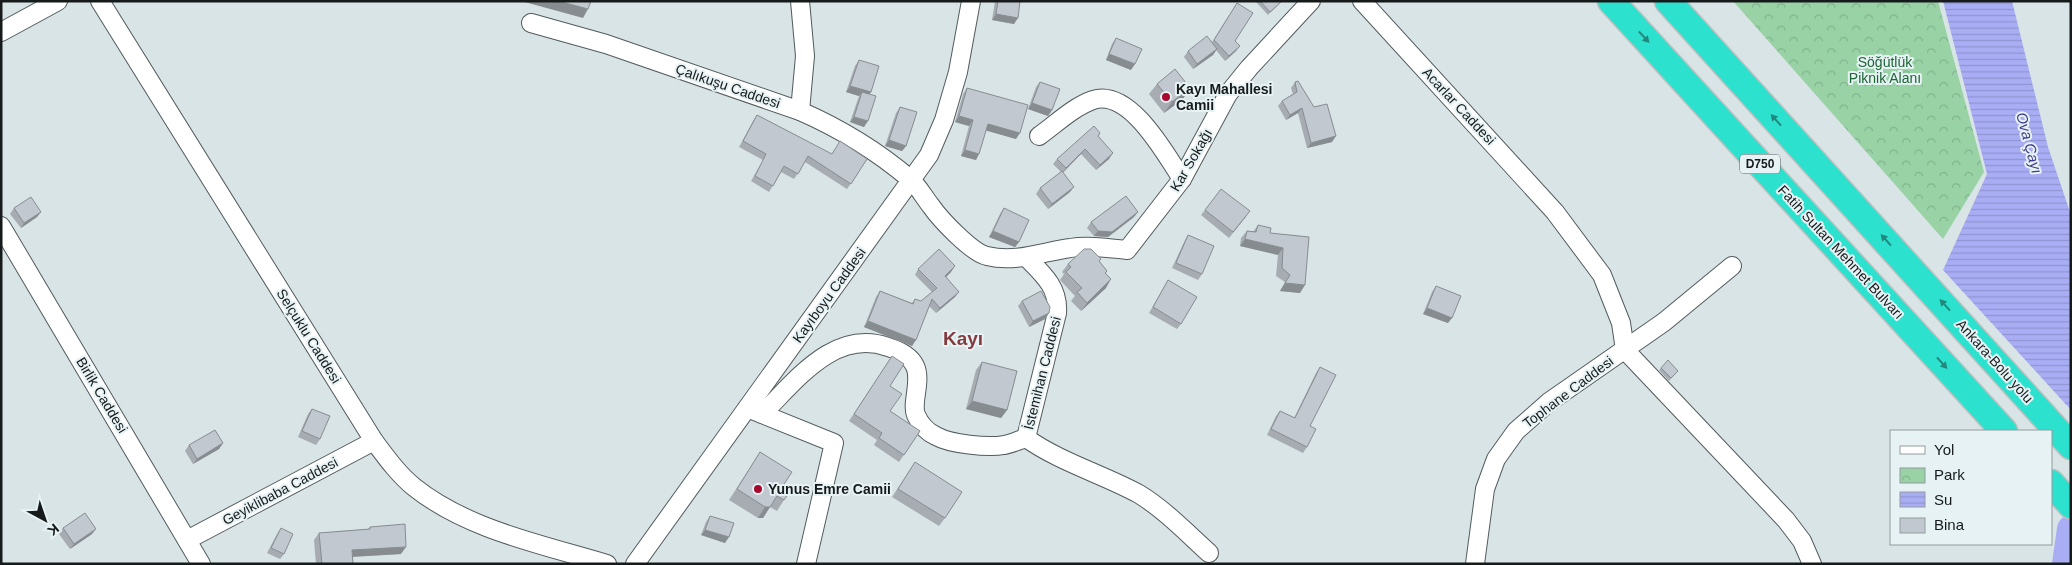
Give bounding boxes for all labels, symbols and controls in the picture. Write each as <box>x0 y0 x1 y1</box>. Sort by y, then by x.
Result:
one-way arrow <box>1638 31 1650 43</box>
park label: Söğütlük Piknik Alanı <box>1849 54 1921 86</box>
street label: Çalıkuşu Caddesi <box>674 61 782 111</box>
street label: Acarlar Caddesi <box>1419 64 1499 148</box>
place label: Kayı Mahallesi Camii <box>1176 81 1273 113</box>
marker: Kayı Mahallesi Camii <box>1160 91 1172 103</box>
water label: Ova Çayı <box>2013 110 2046 175</box>
one-way arrow <box>1770 115 1782 127</box>
street label: Kar Sokağı <box>1167 126 1215 194</box>
road number: D750 <box>1740 154 1780 173</box>
street label: Fatih Sultan Mehmet Bulvarı <box>1775 182 1907 322</box>
one-way arrow <box>1880 235 1892 247</box>
street label: Kayıboyu Caddesi <box>789 244 869 346</box>
street label: Selçuklu Caddesi <box>274 286 344 386</box>
one-way arrow <box>1939 300 1951 312</box>
street label: İstemihan Caddesi <box>1019 315 1064 431</box>
street label: Ankara-Bolu yolu <box>1953 316 2037 406</box>
district label: Kayı <box>943 328 983 349</box>
street label: Tophane Caddesi <box>1520 353 1616 431</box>
street label: Birlik Caddesi <box>73 354 131 436</box>
one-way arrow <box>1936 356 1948 368</box>
legend <box>1890 430 2052 545</box>
text: Yol <box>1934 441 1954 458</box>
street label: Geyiklibaba Caddesi <box>220 454 340 528</box>
text: Park <box>1934 466 1965 483</box>
place label: Yunus Emre Camii <box>768 481 891 497</box>
marker: Yunus Emre Camii <box>752 483 764 495</box>
text: Su <box>1934 491 1952 508</box>
north arrow <box>20 495 70 545</box>
text: Bina <box>1934 516 1965 533</box>
text: K <box>44 521 62 539</box>

